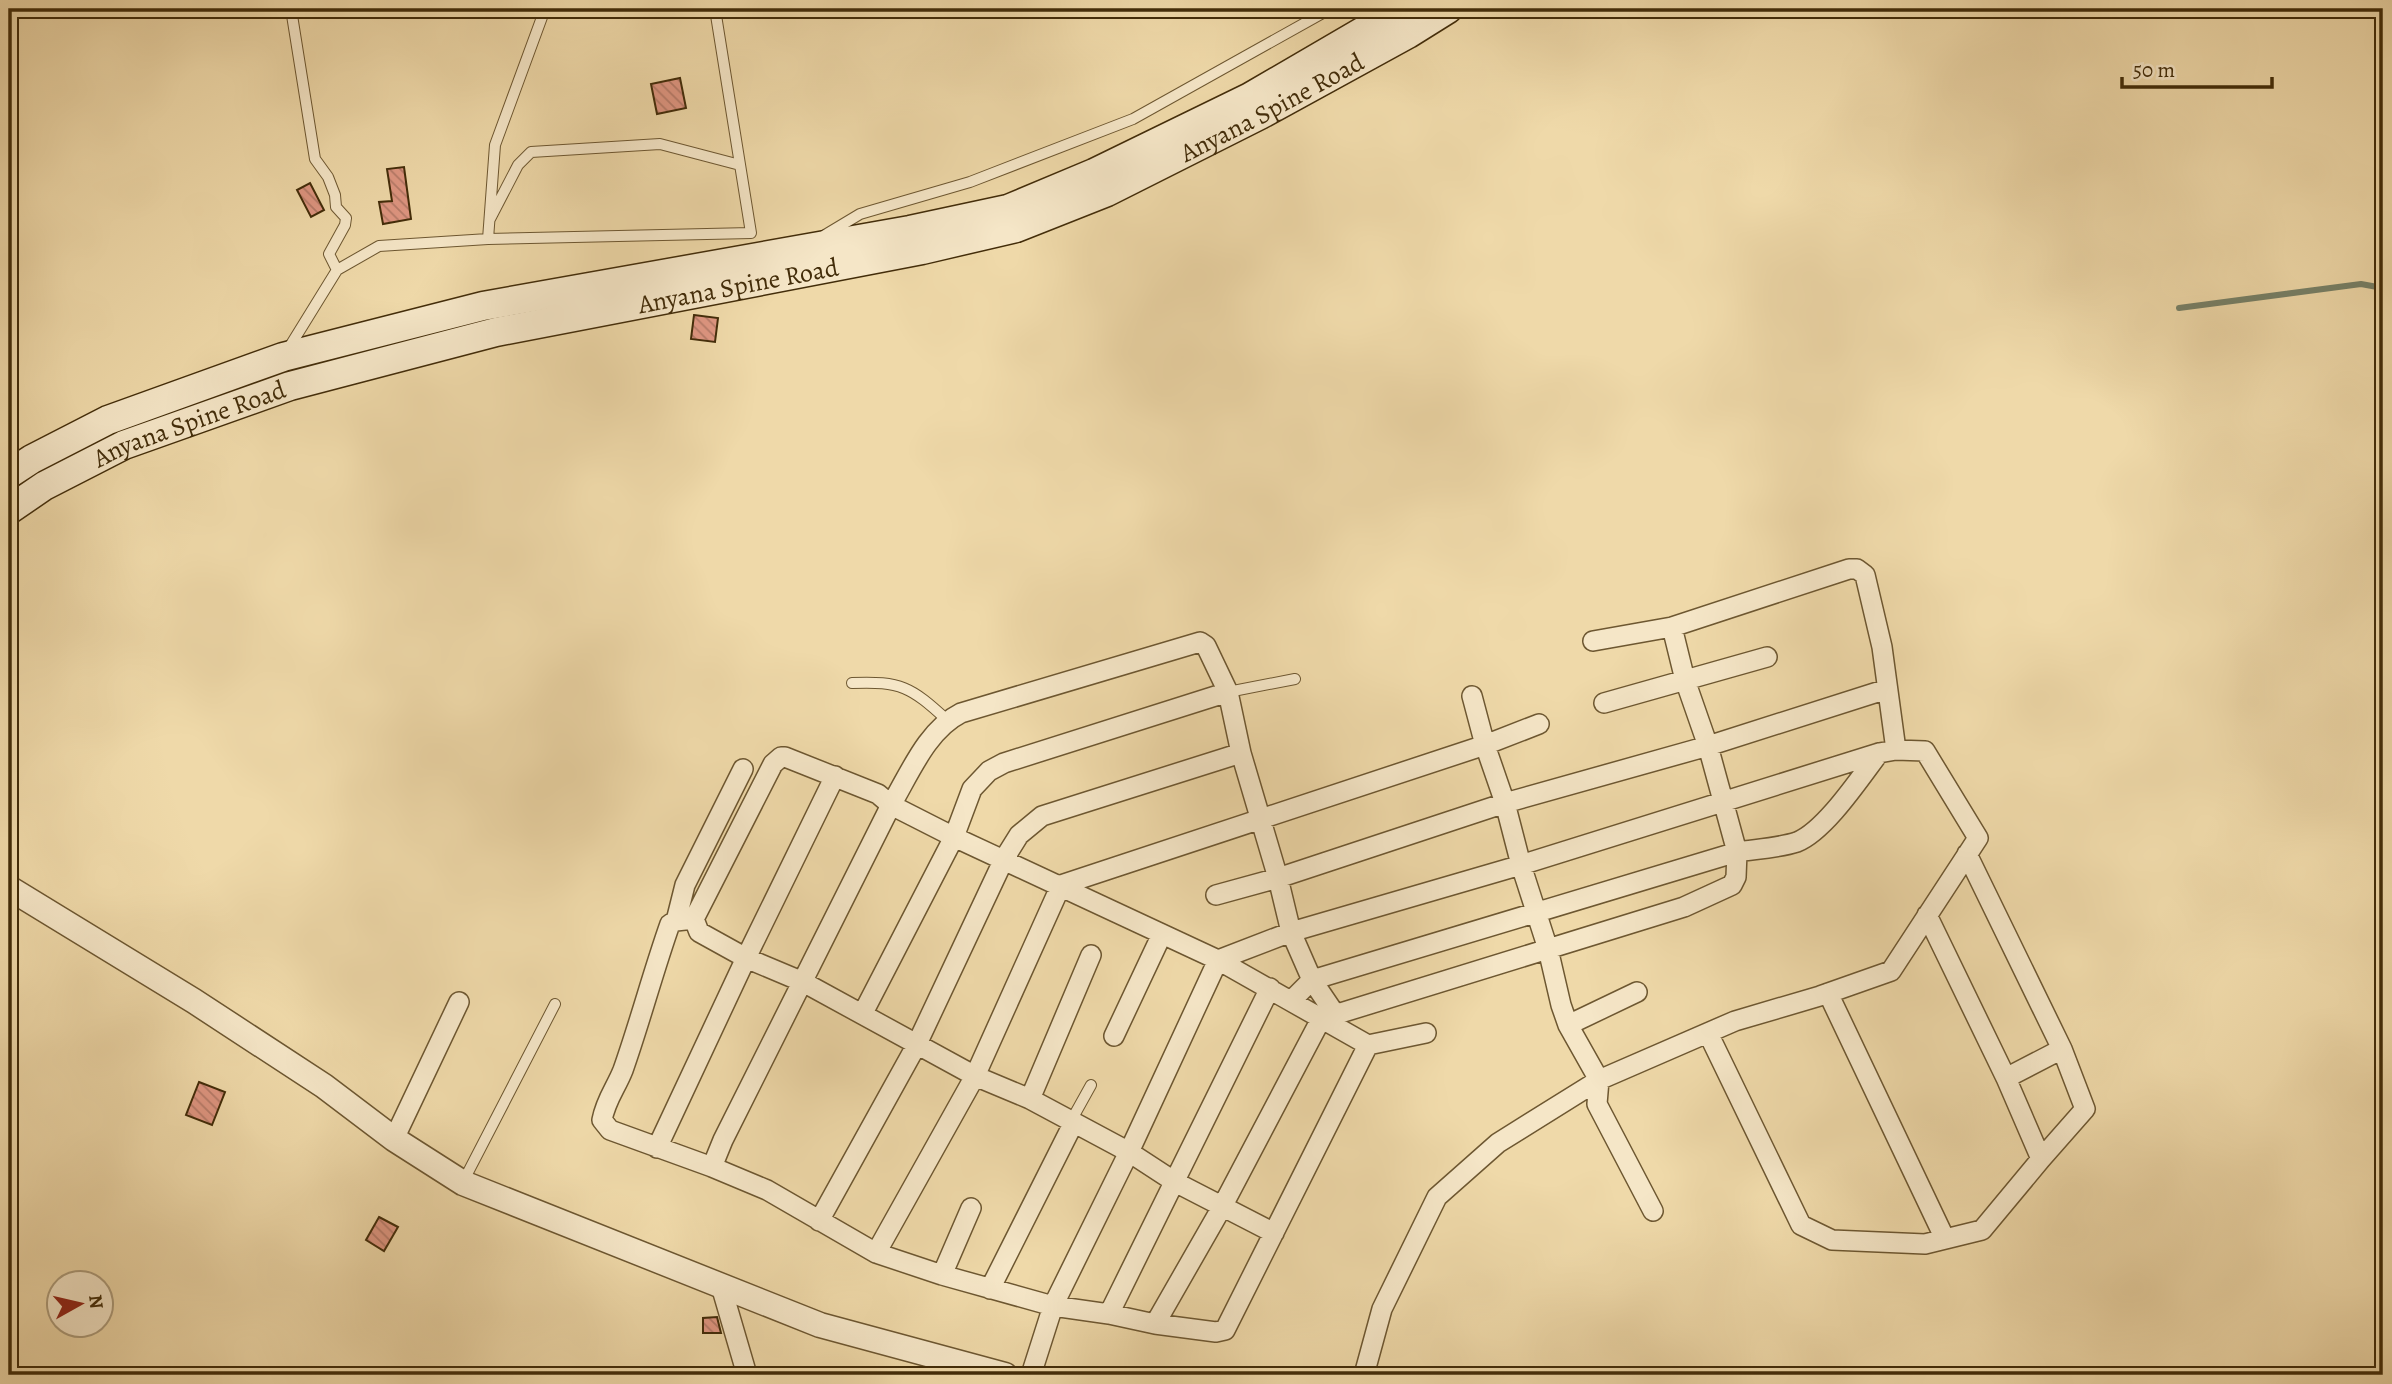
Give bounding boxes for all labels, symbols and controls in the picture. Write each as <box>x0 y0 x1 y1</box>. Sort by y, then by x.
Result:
street label: Anyana Spine Road <box>1173 45 1370 171</box>
scale bar <box>2122 46 2273 90</box>
text: 50 m <box>2133 56 2175 84</box>
street label: Anyana Spine Road <box>634 249 841 322</box>
street label: Anyana Spine Road <box>86 372 291 477</box>
north arrow <box>46 1268 116 1338</box>
text: N <box>82 1293 110 1311</box>

